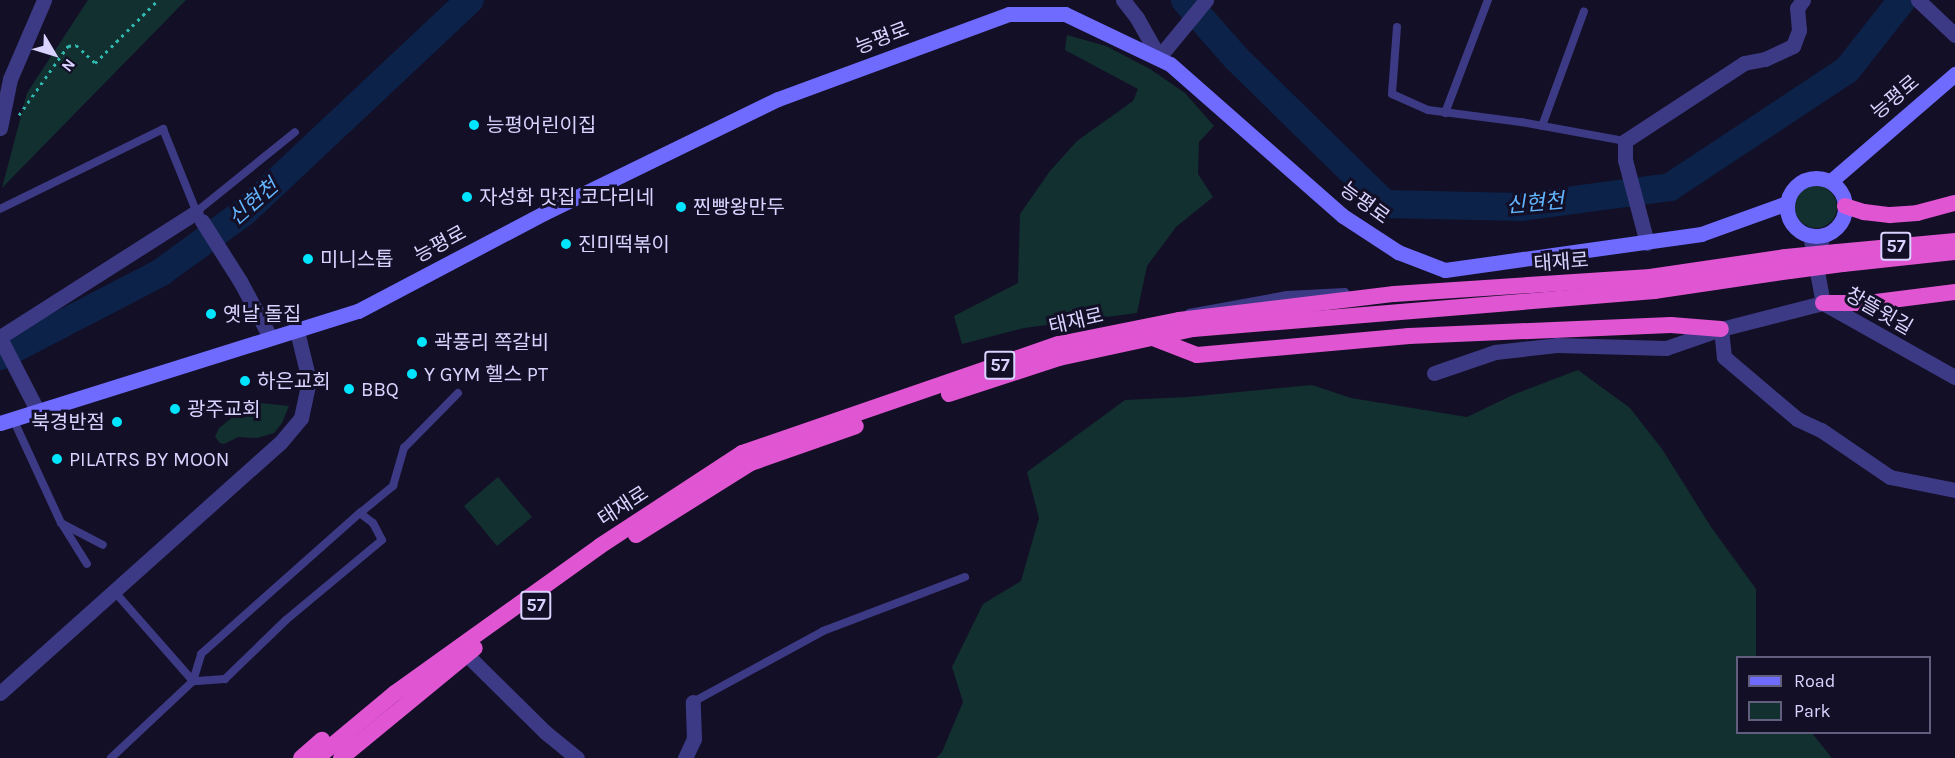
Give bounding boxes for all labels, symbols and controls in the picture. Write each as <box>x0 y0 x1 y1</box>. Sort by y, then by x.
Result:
street label: 능평로 <box>852 17 912 59</box>
north arrow <box>24 24 84 84</box>
text: N <box>58 55 80 76</box>
street label: 능평로 <box>1866 70 1924 124</box>
place label: 능평어린이집 <box>486 113 596 137</box>
marker: 능평어린이집 <box>467 118 481 132</box>
water label: 신현천 <box>223 173 283 231</box>
street label: 능평로 <box>1336 177 1394 229</box>
place label: 자성화 맛집 코다리네 <box>479 185 654 209</box>
water label: 신현천 <box>1505 188 1565 218</box>
marker: 자성화 맛집 코다리네 <box>460 190 474 204</box>
place label: 찐빵왕만두 <box>693 195 785 219</box>
marker: 찐빵왕만두 <box>674 200 688 214</box>
street label: 능평로 <box>410 220 470 268</box>
road number: 57 <box>1880 231 1912 261</box>
place label: 진미떡볶이 <box>578 232 670 256</box>
marker: 진미떡볶이 <box>559 237 573 251</box>
place label: 미니스톱 <box>320 247 394 271</box>
street label: 태재로 <box>1533 248 1589 276</box>
marker: 미니스톱 <box>301 252 315 266</box>
street label: 창뜰윗길 <box>1841 282 1917 340</box>
place label: 옛날 돌집 <box>223 302 301 326</box>
street label: 태재로 <box>1046 303 1106 339</box>
marker: 옛날 돌집 <box>204 307 218 321</box>
place label: 곽풍리 쪽갈비 <box>434 330 549 354</box>
marker: 곽풍리 쪽갈비 <box>415 335 429 349</box>
road number: 57 <box>984 350 1016 380</box>
place label: Y GYM 헬스 PT <box>424 362 548 386</box>
marker: Y GYM 헬스 PT <box>405 367 419 381</box>
place label: 하은교회 <box>257 369 331 393</box>
marker: 하은교회 <box>238 374 252 388</box>
place label: BBQ <box>361 377 399 401</box>
marker: BBQ <box>342 382 356 396</box>
place label: 광주교회 <box>187 397 261 421</box>
marker: 광주교회 <box>168 402 182 416</box>
place label: 북경반점 <box>31 410 105 434</box>
marker: 북경반점 <box>110 415 124 429</box>
place label: PILATRS BY MOON <box>69 447 229 471</box>
marker: PILATRS BY MOON <box>50 452 64 466</box>
street label: 태재로 <box>593 481 653 531</box>
road number: 57 <box>520 590 552 620</box>
legend <box>1736 656 1931 734</box>
text: Road <box>1794 670 1835 692</box>
text: Park <box>1794 700 1831 722</box>

